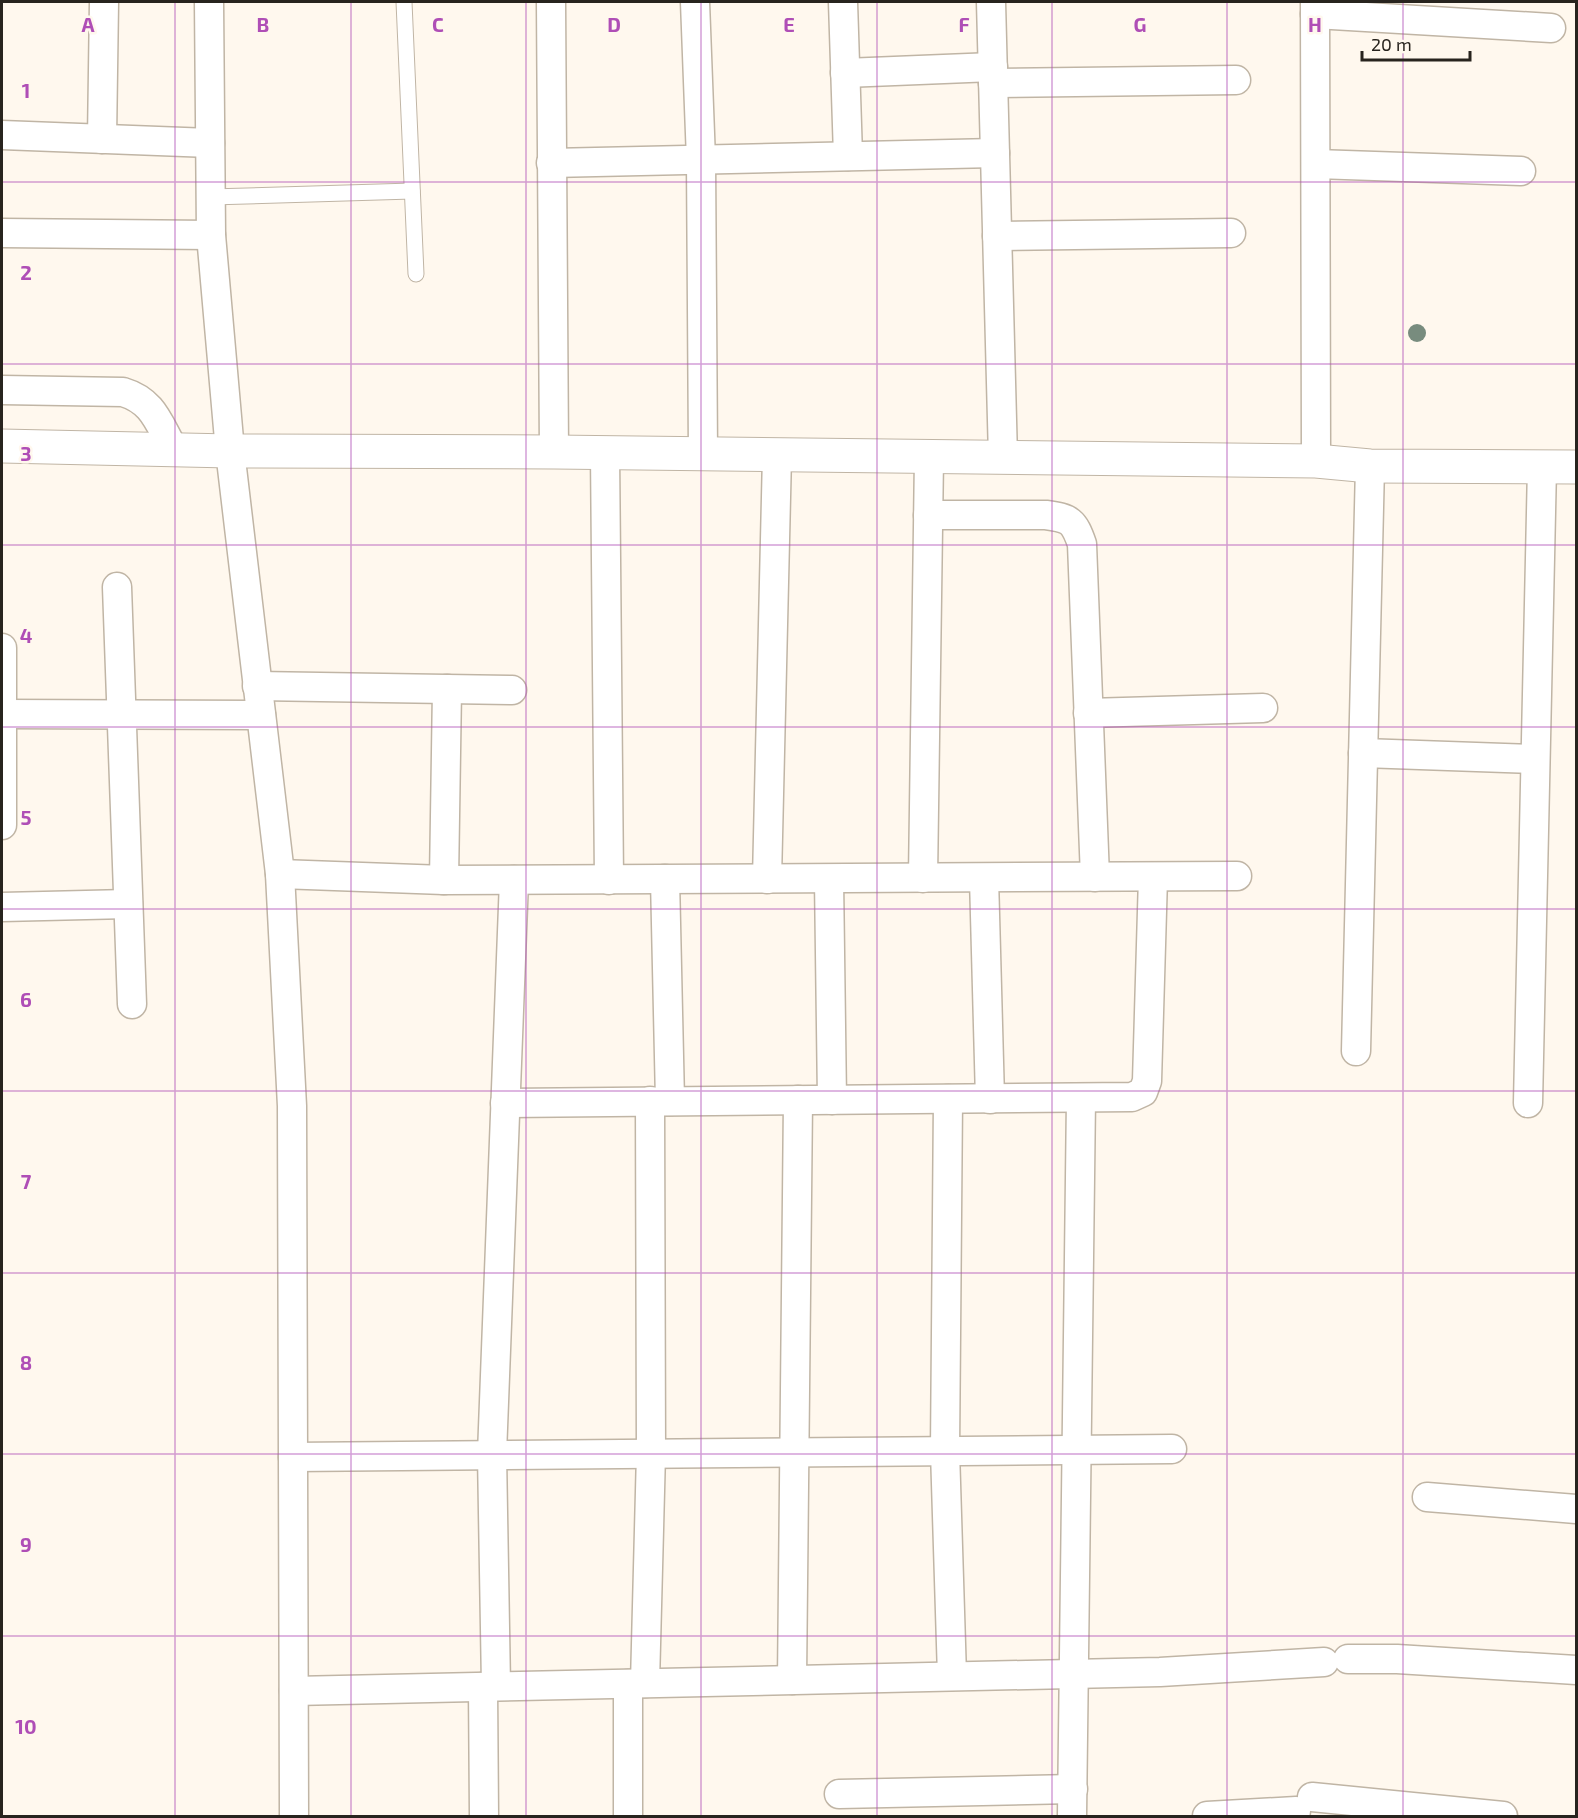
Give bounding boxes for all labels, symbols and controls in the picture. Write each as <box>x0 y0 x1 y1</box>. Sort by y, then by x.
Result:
text: A <box>81 12 95 36</box>
text: B <box>257 12 269 36</box>
text: C <box>432 12 444 36</box>
text: D <box>607 12 621 36</box>
text: E <box>783 12 795 36</box>
text: F <box>958 12 970 36</box>
text: G <box>1134 12 1146 36</box>
text: H <box>1308 12 1322 36</box>
scale bar <box>1362 24 1470 62</box>
text: 20 m <box>1371 33 1412 55</box>
text: 1 <box>22 78 30 102</box>
text: 2 <box>20 260 32 284</box>
text: 3 <box>20 441 32 465</box>
text: 4 <box>20 623 33 647</box>
text: 5 <box>20 805 32 829</box>
text: 6 <box>20 987 32 1011</box>
text: 7 <box>21 1169 32 1193</box>
text: 8 <box>20 1350 32 1374</box>
text: 9 <box>20 1532 32 1556</box>
text: 10 <box>15 1714 37 1738</box>

